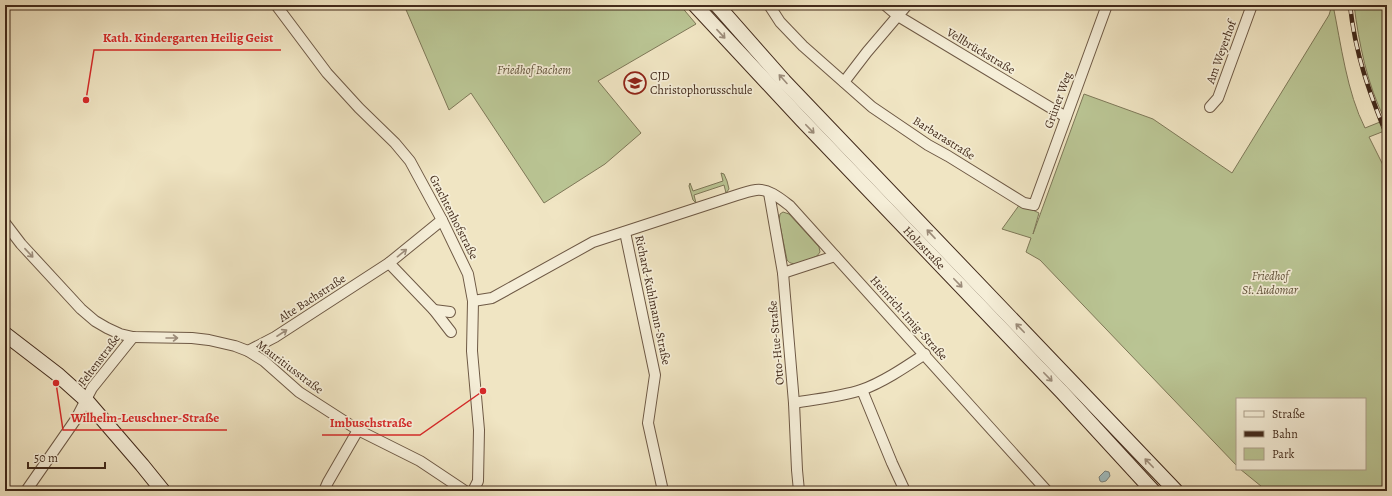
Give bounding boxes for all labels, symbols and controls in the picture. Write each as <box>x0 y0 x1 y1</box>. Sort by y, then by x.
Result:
street label: Am Weyerhof <box>1202 16 1241 87</box>
street label: Vellbrückstraße <box>943 24 1018 78</box>
callout: Kath. Kindergarten Heilig Geist <box>94 25 281 50</box>
one-way arrow <box>716 28 725 38</box>
text: Kath. Kindergarten Heilig Geist <box>103 29 274 46</box>
park label: Friedhof Bachem <box>497 62 571 78</box>
place label: CJD Christophorusschule <box>650 68 752 98</box>
street label: Grüner Weg <box>1040 69 1076 131</box>
school or university icon: CJD Christophorusschule <box>622 70 648 96</box>
one-way arrow <box>778 74 788 84</box>
street label: Barbarastraße <box>910 113 978 163</box>
one-way arrow <box>805 124 815 134</box>
street label: Grachtenhofstraße <box>426 172 482 262</box>
street label: Holzstraße <box>900 223 949 273</box>
one-way arrow <box>926 229 936 239</box>
street label: Richard-Kuhlmann-Straße <box>631 234 675 366</box>
one-way arrow <box>24 248 33 258</box>
one-way arrow <box>396 248 407 257</box>
park label: Friedhof St. Audomar <box>1242 268 1299 298</box>
street label: Alte Bachstraße <box>275 270 349 326</box>
street label: Heinrich-Imig-Straße <box>867 272 951 364</box>
one-way arrow <box>953 278 963 288</box>
street label: Otto-Hue-Straße <box>764 300 788 386</box>
one-way arrow <box>1015 323 1025 333</box>
one-way arrow <box>277 329 288 337</box>
street label: Feltenstraße <box>74 331 124 389</box>
one-way arrow <box>165 334 178 342</box>
street label: Mauritiusstraße <box>253 337 327 397</box>
one-way arrow <box>1043 372 1053 382</box>
legend <box>1236 398 1366 470</box>
callout: Wilhelm-Leuschner-Straße <box>63 405 227 430</box>
text: Straße <box>1272 406 1305 422</box>
text: Wilhelm-Leuschner-Straße <box>70 409 219 426</box>
callout: Imbuschstraße <box>322 410 420 435</box>
text: Imbuschstraße <box>330 414 412 431</box>
text: Bahn <box>1272 426 1298 442</box>
scale bar <box>28 444 105 470</box>
text: Park <box>1272 446 1295 462</box>
text: 50 m <box>34 450 58 466</box>
one-way arrow <box>1145 458 1154 468</box>

